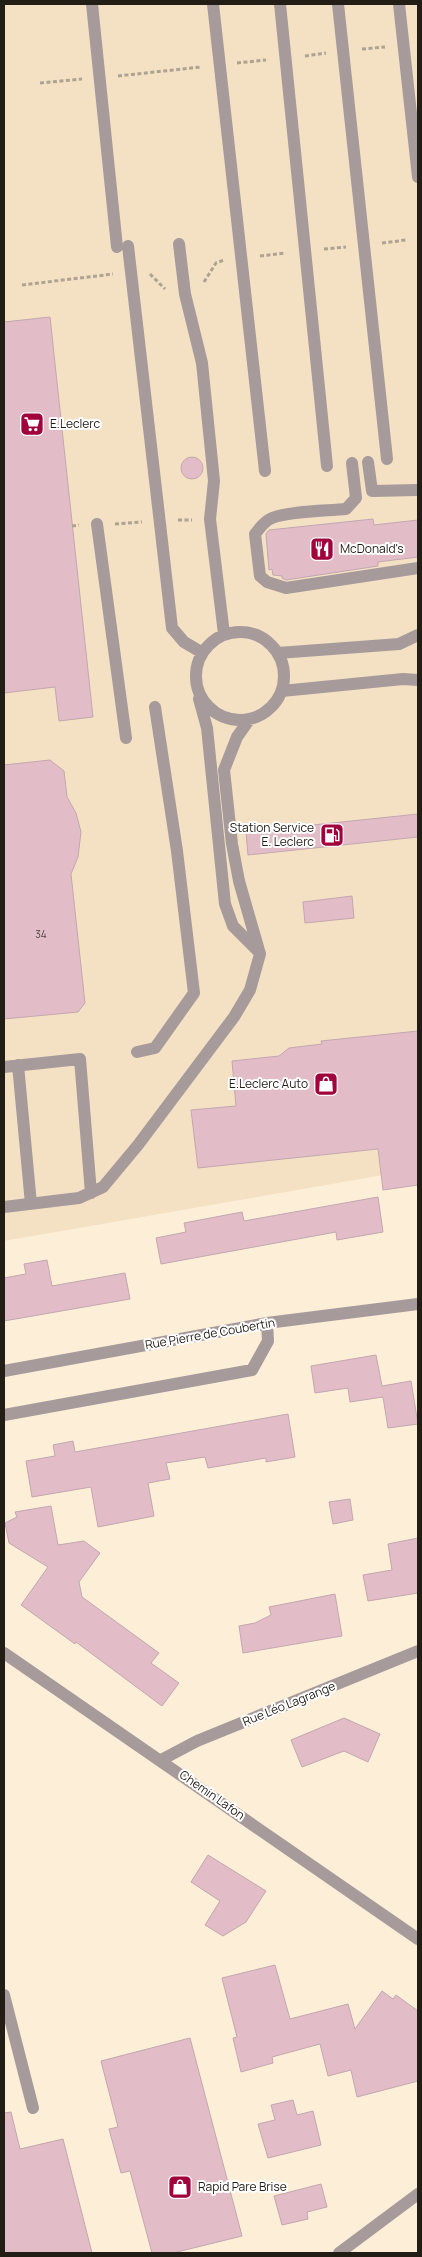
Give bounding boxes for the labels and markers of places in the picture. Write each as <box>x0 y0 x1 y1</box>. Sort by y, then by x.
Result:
supermarket icon: E.Leclerc <box>19 411 45 437</box>
place label: E.Leclerc <box>50 415 101 432</box>
restaurant icon: McDonald's <box>309 536 335 562</box>
place label: McDonald's <box>340 540 404 557</box>
place label: Station Service E. Leclerc <box>230 819 314 850</box>
fuel station icon: Station Service E. Leclerc <box>319 822 345 848</box>
shop icon: E.Leclerc Auto <box>313 1071 339 1097</box>
place label: E.Leclerc Auto <box>229 1075 308 1092</box>
shop icon: Rapid Pare Brise <box>167 2174 193 2200</box>
place label: Rapid Pare Brise <box>198 2178 287 2195</box>

